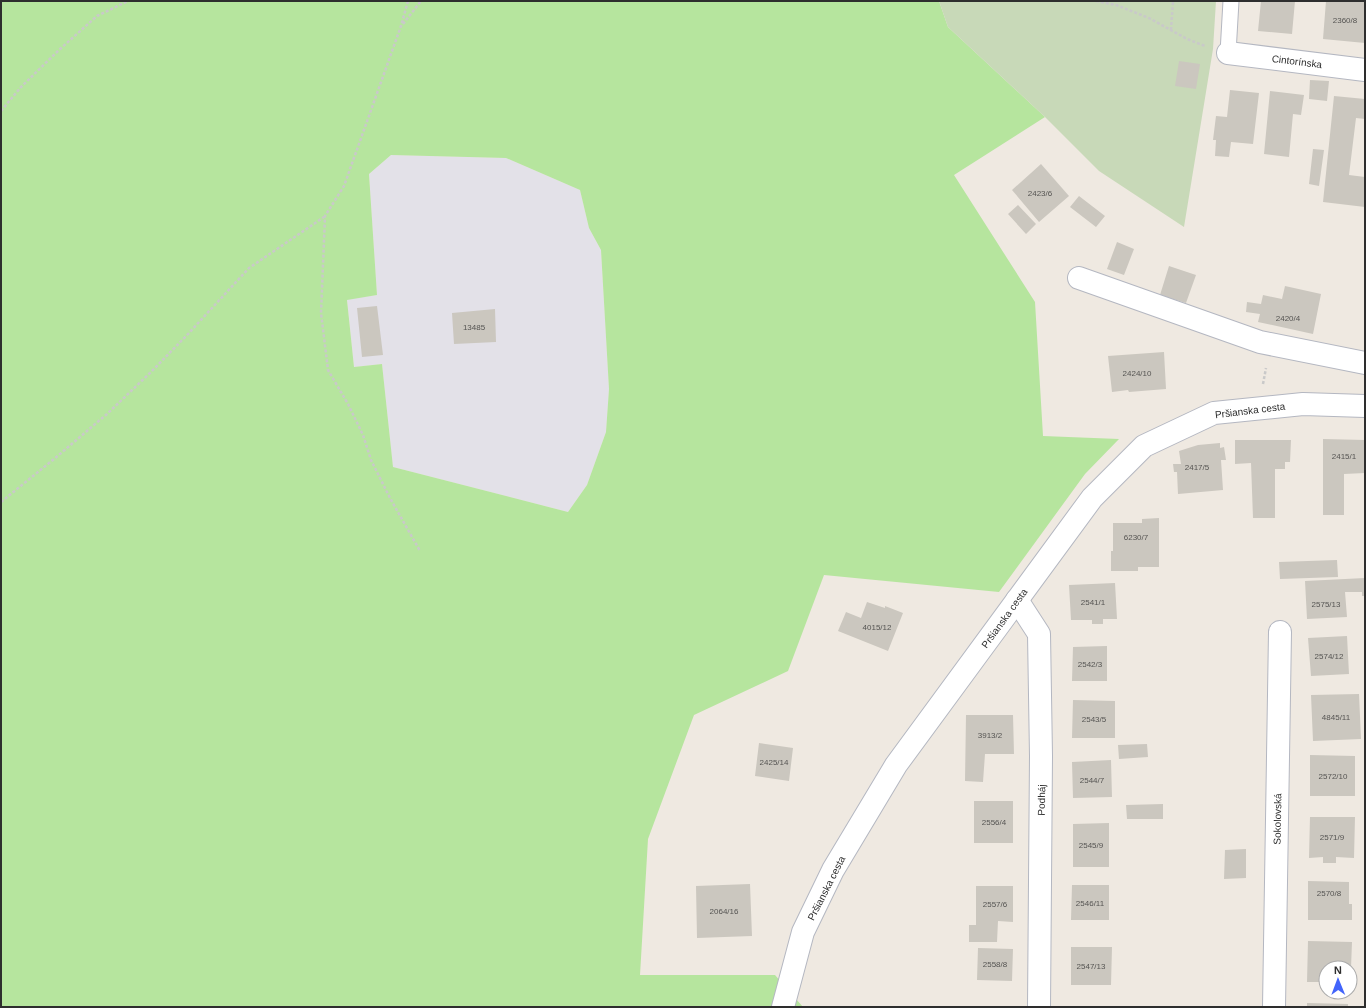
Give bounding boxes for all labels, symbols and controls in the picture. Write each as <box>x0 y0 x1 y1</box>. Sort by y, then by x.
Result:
house number: 2360/8 <box>1333 16 1358 25</box>
street label: Cintorínska <box>1271 53 1323 70</box>
house number: 2423/6 <box>1028 189 1053 198</box>
house number: 2420/4 <box>1276 314 1301 323</box>
house number: 13485 <box>463 323 486 332</box>
house number: 2424/10 <box>1123 369 1152 378</box>
street label: Pršianska cesta <box>1214 401 1286 420</box>
house number: 2415/1 <box>1332 452 1357 461</box>
house number: 2417/5 <box>1185 463 1210 472</box>
house number: 6230/7 <box>1124 533 1149 542</box>
street label: Pršianska cesta <box>979 586 1030 650</box>
house number: 2541/1 <box>1081 598 1106 607</box>
house number: 2575/13 <box>1312 600 1341 609</box>
house number: 4015/12 <box>863 623 892 632</box>
house number: 2574/12 <box>1315 652 1344 661</box>
house number: 2542/3 <box>1078 660 1103 669</box>
house number: 4845/11 <box>1322 713 1351 722</box>
house number: 2543/5 <box>1082 715 1107 724</box>
house number: 3913/2 <box>978 731 1003 740</box>
house number: 2425/14 <box>760 758 789 767</box>
house number: 2572/10 <box>1319 772 1348 781</box>
house number: 2544/7 <box>1080 776 1105 785</box>
street label: Podháj <box>1036 784 1047 816</box>
street label: Sokolovská <box>1272 793 1283 845</box>
house number: 2556/4 <box>982 818 1007 827</box>
house number: 2571/9 <box>1320 833 1345 842</box>
house number: 2545/9 <box>1079 841 1104 850</box>
street label: Pršianska cesta <box>806 854 848 922</box>
house number: 2570/8 <box>1317 889 1342 898</box>
house number: 2546/11 <box>1076 899 1105 908</box>
house number: 2557/6 <box>983 900 1008 909</box>
house number: 2064/16 <box>710 907 739 916</box>
house number: 2558/8 <box>983 960 1008 969</box>
north arrow <box>1318 960 1358 1000</box>
house number: 2547/13 <box>1077 962 1106 971</box>
text: N <box>1334 964 1342 976</box>

